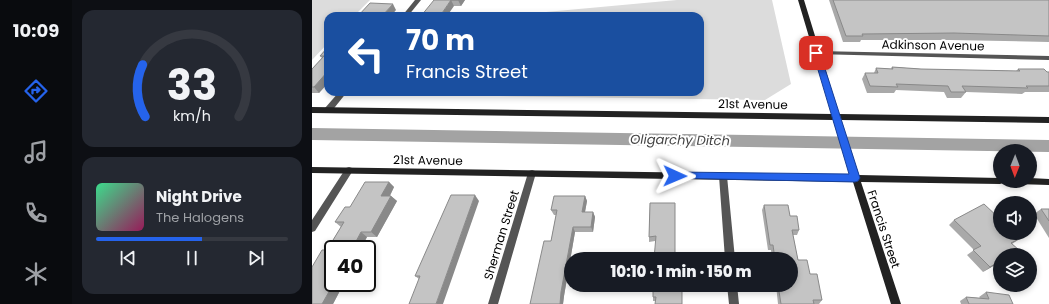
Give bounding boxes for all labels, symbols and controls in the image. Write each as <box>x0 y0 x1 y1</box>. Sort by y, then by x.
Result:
text: 10:09 <box>13 18 59 43</box>
text: 70 m <box>406 21 475 60</box>
icon: left <box>340 28 392 80</box>
pin <box>799 36 833 70</box>
street label: Adkinson Avenue <box>881 36 985 54</box>
icon: arrive <box>805 42 827 64</box>
text: 33 <box>167 55 217 114</box>
text: Francis Street <box>406 59 528 84</box>
icon: directions <box>22 77 50 105</box>
street label: 21st Avenue <box>718 95 788 113</box>
text: km/h <box>173 105 211 125</box>
water label: Oligarchy Ditch <box>630 130 730 150</box>
icon: music <box>22 138 50 166</box>
north arrow <box>993 144 1037 188</box>
map controls <box>993 144 1037 292</box>
street label: 21st Avenue <box>393 151 463 169</box>
position arrow <box>654 155 696 197</box>
text: Night Drive <box>156 186 242 207</box>
street label: Sherman Street <box>479 188 523 282</box>
street label: Francis Street <box>863 188 905 270</box>
button: sound <box>993 196 1037 240</box>
icon: phone <box>22 199 50 227</box>
text: The Halogens <box>156 208 244 227</box>
speed limit sign: 40 <box>324 240 376 292</box>
icon: previous <box>117 247 139 269</box>
icon: pause <box>181 247 203 269</box>
icon: next <box>245 247 267 269</box>
button: layers <box>993 248 1037 292</box>
icon: climate <box>22 260 50 288</box>
text: 10:10 · 1 min · 150 m <box>611 261 751 282</box>

